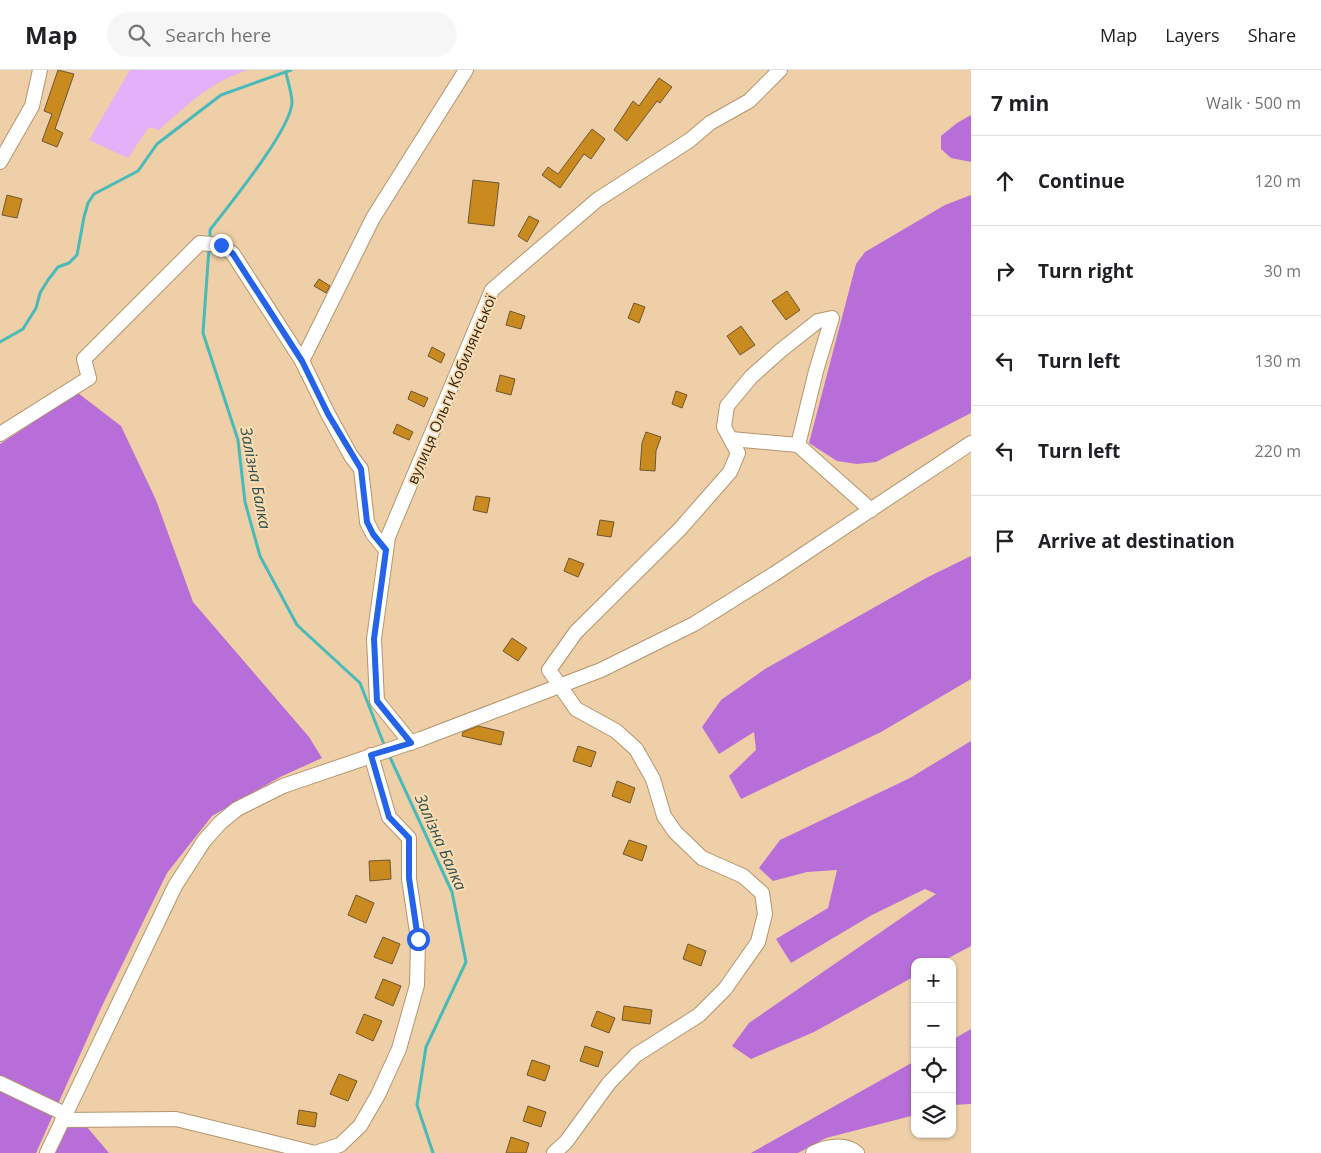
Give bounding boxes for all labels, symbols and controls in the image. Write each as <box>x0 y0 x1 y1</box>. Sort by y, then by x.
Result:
search box <box>107 12 457 57</box>
text: Map <box>25 18 77 51</box>
icon: search <box>125 21 153 49</box>
text: Search here <box>165 22 271 48</box>
text: Map <box>1100 23 1137 47</box>
text: Layers <box>1165 23 1220 47</box>
text: Share <box>1248 23 1296 47</box>
text: 7 min <box>991 89 1049 117</box>
text: Walk · 500 m <box>1206 92 1301 114</box>
icon: ahead <box>991 167 1019 195</box>
text: Continue <box>1038 168 1125 194</box>
text: 120 m <box>1255 170 1301 192</box>
route end <box>210 234 233 257</box>
icon: right <box>991 257 1019 285</box>
text: Turn right <box>1038 258 1133 284</box>
text: 30 m <box>1264 260 1301 282</box>
street label: вулиця Ольги Кобилянської <box>402 291 500 487</box>
icon: left <box>991 347 1019 375</box>
text: Turn left <box>1038 348 1120 374</box>
text: 130 m <box>1255 350 1301 372</box>
water label: Залізна Балка <box>235 424 277 531</box>
icon: left <box>991 437 1019 465</box>
text: Turn left <box>1038 438 1120 464</box>
text: 220 m <box>1255 440 1301 462</box>
icon: arrive <box>991 527 1019 555</box>
text: Arrive at destination <box>1038 528 1235 554</box>
water label: Залізна Балка <box>409 789 472 894</box>
route start <box>407 928 430 951</box>
map controls <box>911 958 956 1138</box>
button: + <box>911 958 956 1003</box>
button: − <box>911 1003 956 1048</box>
button: locate <box>911 1048 956 1093</box>
button: layers <box>911 1093 956 1138</box>

